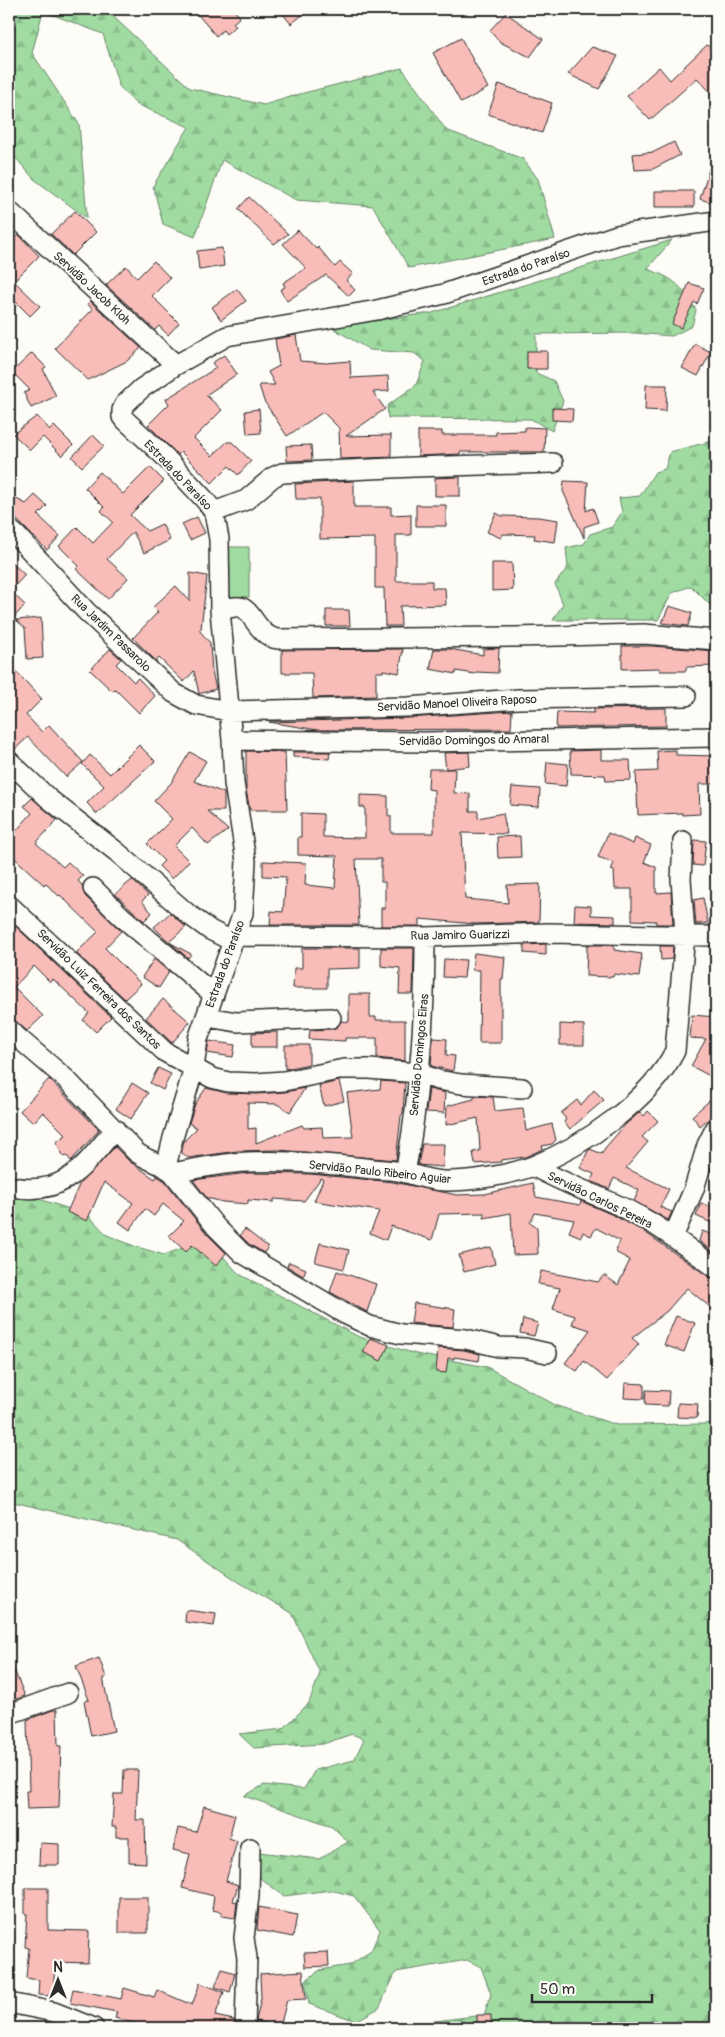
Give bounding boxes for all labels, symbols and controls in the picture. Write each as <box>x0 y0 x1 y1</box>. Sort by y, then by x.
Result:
street label: Estrada do Paraíso <box>480 245 573 290</box>
street label: Servidão Jacob Kloh <box>50 249 134 328</box>
street label: Estrada do Paraíso <box>140 437 215 514</box>
street label: Rua Jardim Passarolo <box>68 591 154 676</box>
street label: Servidão Manoel Oliveira Raposo <box>377 692 538 715</box>
street label: Servidão Domingos do Amaral <box>399 732 550 749</box>
street label: Estrada do Paraíso <box>203 918 248 1010</box>
street label: Servidão Luiz Ferreira dos Santos <box>33 926 164 1053</box>
street label: Rua Jamiro Guarizzi <box>410 927 510 944</box>
street label: Servidão Domingos Eiras <box>407 993 432 1117</box>
street label: Servidão Paulo Ribeiro Aguiar <box>308 1158 453 1188</box>
street label: Servidão Carlos Pereira <box>545 1169 655 1233</box>
north arrow <box>32 1954 82 2004</box>
text: N <box>53 1959 63 1976</box>
scale bar <box>532 1972 652 2004</box>
text: 50 m <box>540 1980 575 1999</box>

